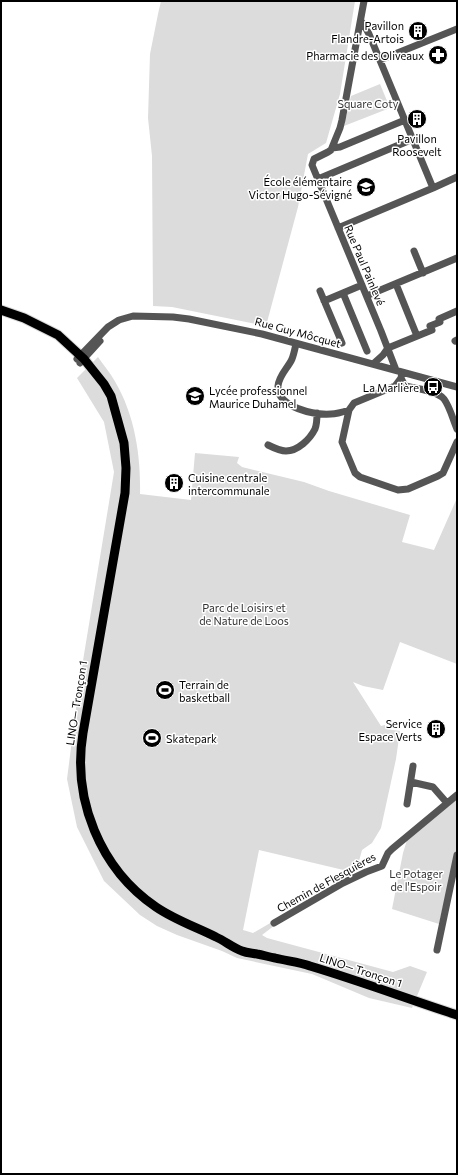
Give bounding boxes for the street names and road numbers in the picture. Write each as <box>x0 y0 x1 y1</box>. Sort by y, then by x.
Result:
street label: Rue Paul Painlevé <box>342 223 388 308</box>
street label: Rue Guy Môcquet <box>253 314 343 350</box>
street label: LINO— Tronçon 1 <box>63 660 89 746</box>
street label: Chemin de Flesquières <box>274 849 378 915</box>
street label: LINO— Tronçon 1 <box>318 951 404 989</box>

